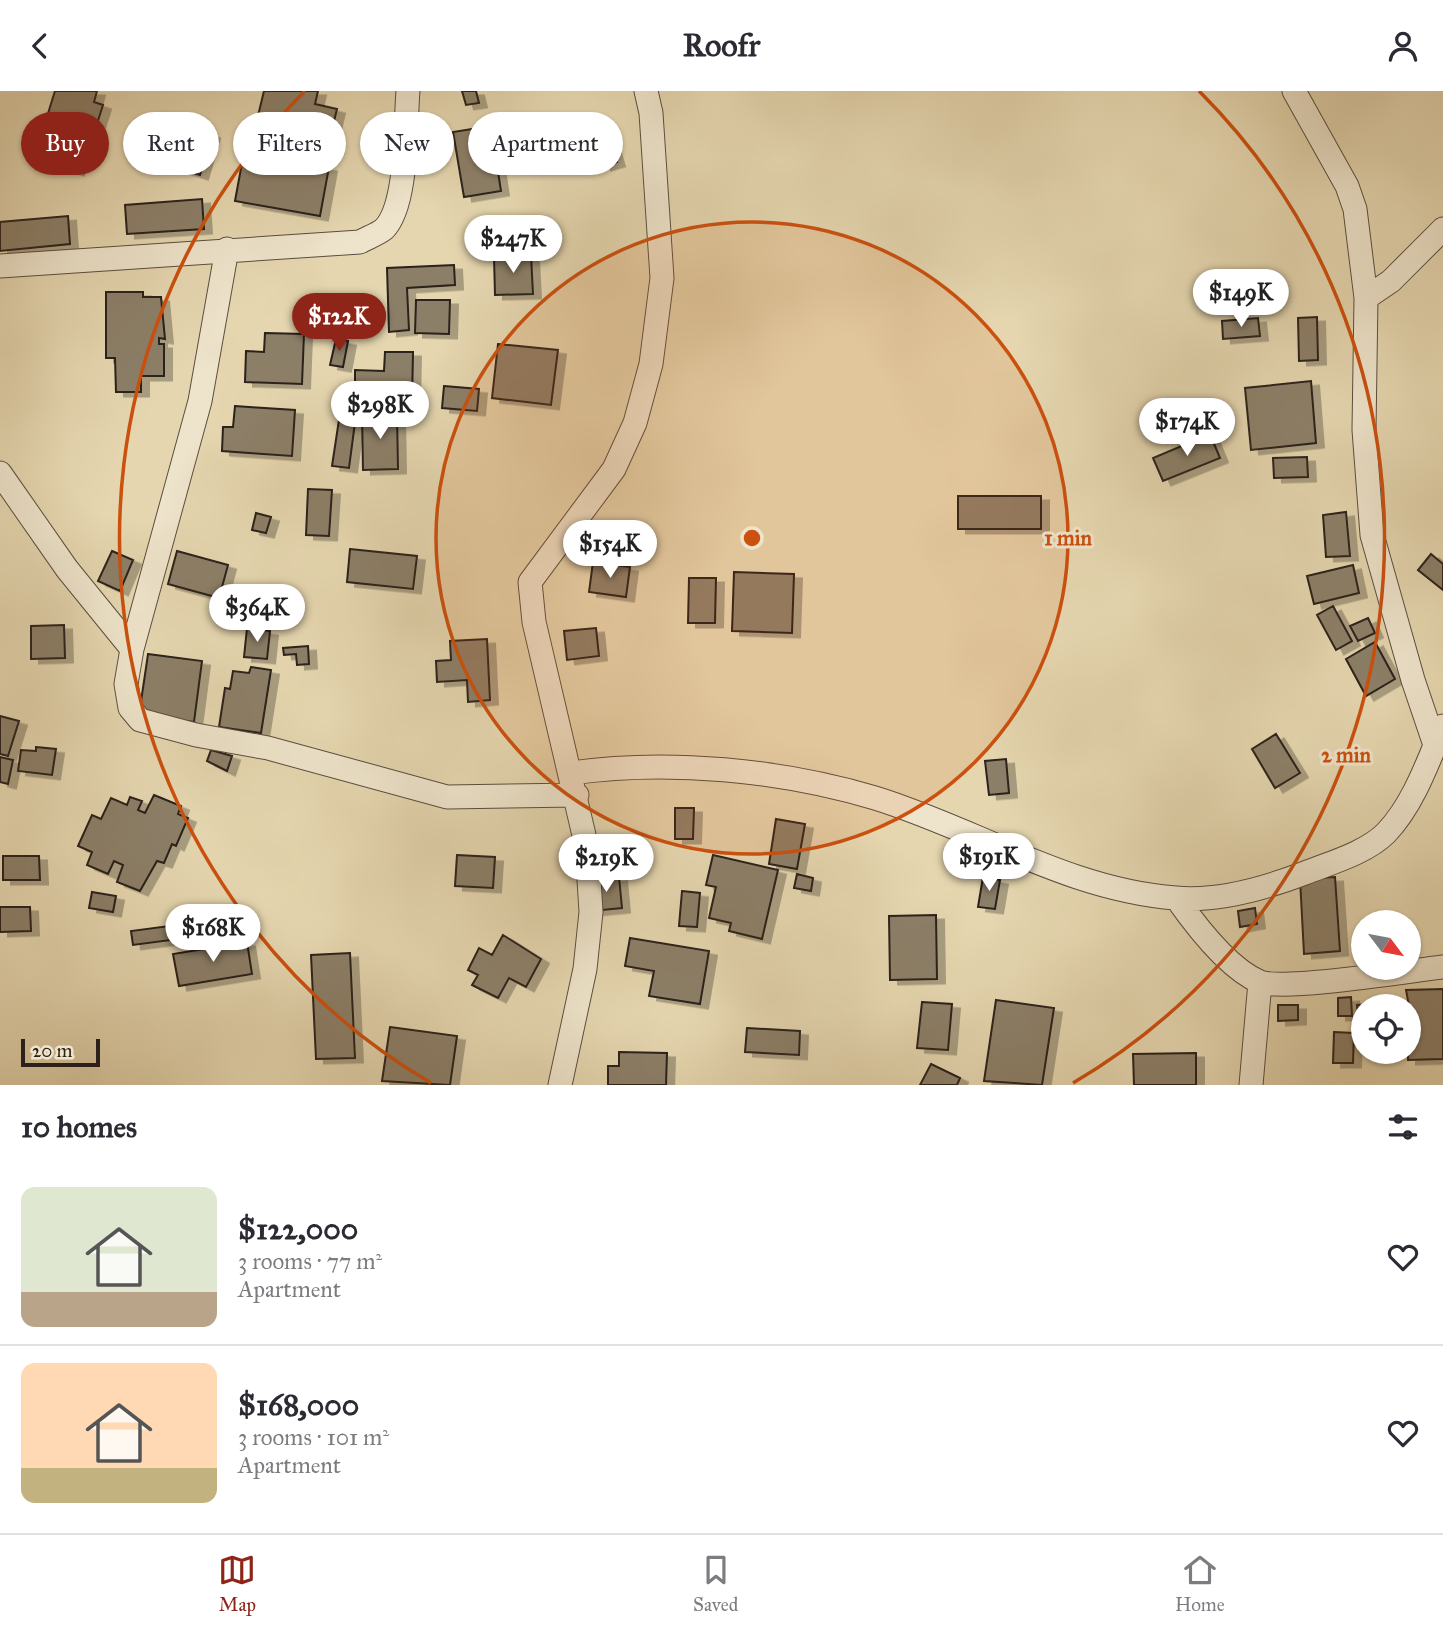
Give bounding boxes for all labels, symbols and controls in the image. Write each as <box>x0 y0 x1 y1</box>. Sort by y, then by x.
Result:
text: Roofr <box>683 26 760 65</box>
icon: back <box>21 27 59 65</box>
icon: person <box>1384 27 1422 65</box>
chip: Buy <box>21 112 109 175</box>
chip: Rent <box>123 112 219 175</box>
chip: Filters <box>233 112 346 175</box>
chip: New <box>360 112 454 175</box>
chip: Apartment <box>468 112 623 175</box>
pin: $247K <box>464 215 562 275</box>
text: $247K <box>480 224 546 252</box>
pin: $149K <box>1192 269 1290 329</box>
text: $149K <box>1209 278 1273 306</box>
pin: $122K <box>290 293 388 353</box>
text: $122K <box>308 302 370 330</box>
pin: $298K <box>331 381 429 441</box>
text: $298K <box>347 390 413 418</box>
pin: $174K <box>1138 399 1236 458</box>
text: $174K <box>1155 407 1219 435</box>
pin: $154K <box>561 521 659 580</box>
text: 1 min <box>1044 525 1092 551</box>
centre of rings <box>740 526 764 550</box>
text: $154K <box>579 529 641 557</box>
pin: $364K <box>208 585 306 644</box>
text: $364K <box>225 593 289 621</box>
text: 2 min <box>1321 742 1371 768</box>
pin: $191K <box>940 833 1038 893</box>
pin: $219K <box>557 835 655 894</box>
text: $191K <box>959 842 1019 870</box>
text: $219K <box>575 843 637 871</box>
pin: $168K <box>164 905 262 964</box>
north arrow <box>1351 910 1421 980</box>
map controls <box>1351 910 1421 1064</box>
text: $168K <box>181 913 245 941</box>
button: locate <box>1351 994 1421 1064</box>
scale bar <box>21 1036 100 1068</box>
text: 20 m <box>32 1039 73 1062</box>
icon: filters <box>1384 1108 1422 1146</box>
text: 10 homes <box>21 1109 137 1145</box>
text: $122,000 <box>238 1211 358 1247</box>
icon: home <box>77 1215 161 1299</box>
icon: heart <box>1384 1238 1422 1276</box>
text: 3 rooms · 77 m² <box>238 1247 382 1275</box>
text: Apartment <box>238 1275 341 1303</box>
text: $168,000 <box>238 1387 359 1423</box>
icon: home <box>77 1391 161 1475</box>
icon: heart <box>1384 1414 1422 1452</box>
text: 3 rooms · 101 m² <box>238 1423 389 1451</box>
text: Apartment <box>238 1451 341 1479</box>
tab: Map <box>218 1551 256 1616</box>
tab: Saved <box>693 1551 738 1616</box>
tab: Home <box>1175 1551 1225 1616</box>

